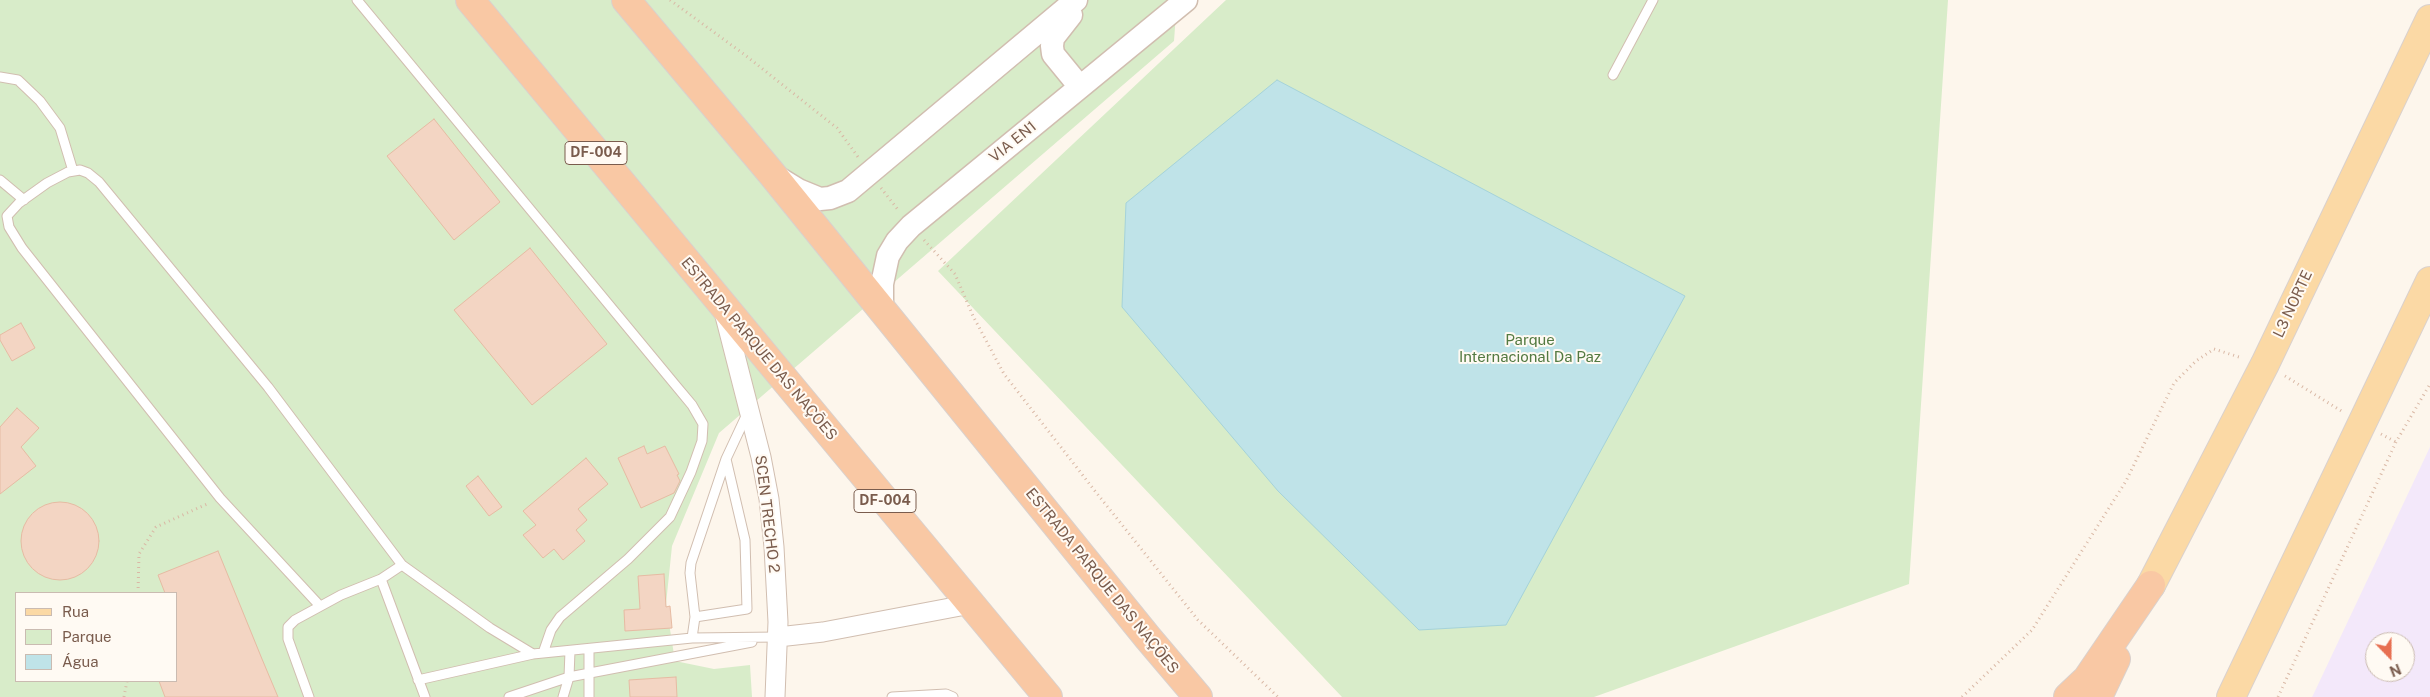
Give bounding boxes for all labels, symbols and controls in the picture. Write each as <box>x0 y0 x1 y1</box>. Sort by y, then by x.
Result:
street label: VIA EN1 <box>986 118 1040 166</box>
road number: DF-004 <box>565 142 627 164</box>
street label: ESTRADA PARQUE DAS NAÇÕES <box>677 254 841 444</box>
street label: L3 NORTE <box>2270 267 2316 341</box>
park label: Parque Internacional Da Paz <box>1459 331 1601 366</box>
street label: SCEN TRECHO 2 <box>751 454 783 574</box>
street label: ESTRADA PARQUE DAS NAÇÕES <box>1022 485 1182 677</box>
road number: DF-004 <box>854 490 916 512</box>
legend <box>15 592 178 682</box>
text: Rua <box>62 603 89 620</box>
text: Parque <box>62 628 112 645</box>
north arrow <box>2365 632 2415 682</box>
text: Água <box>62 653 99 670</box>
text: N <box>2387 661 2403 679</box>

